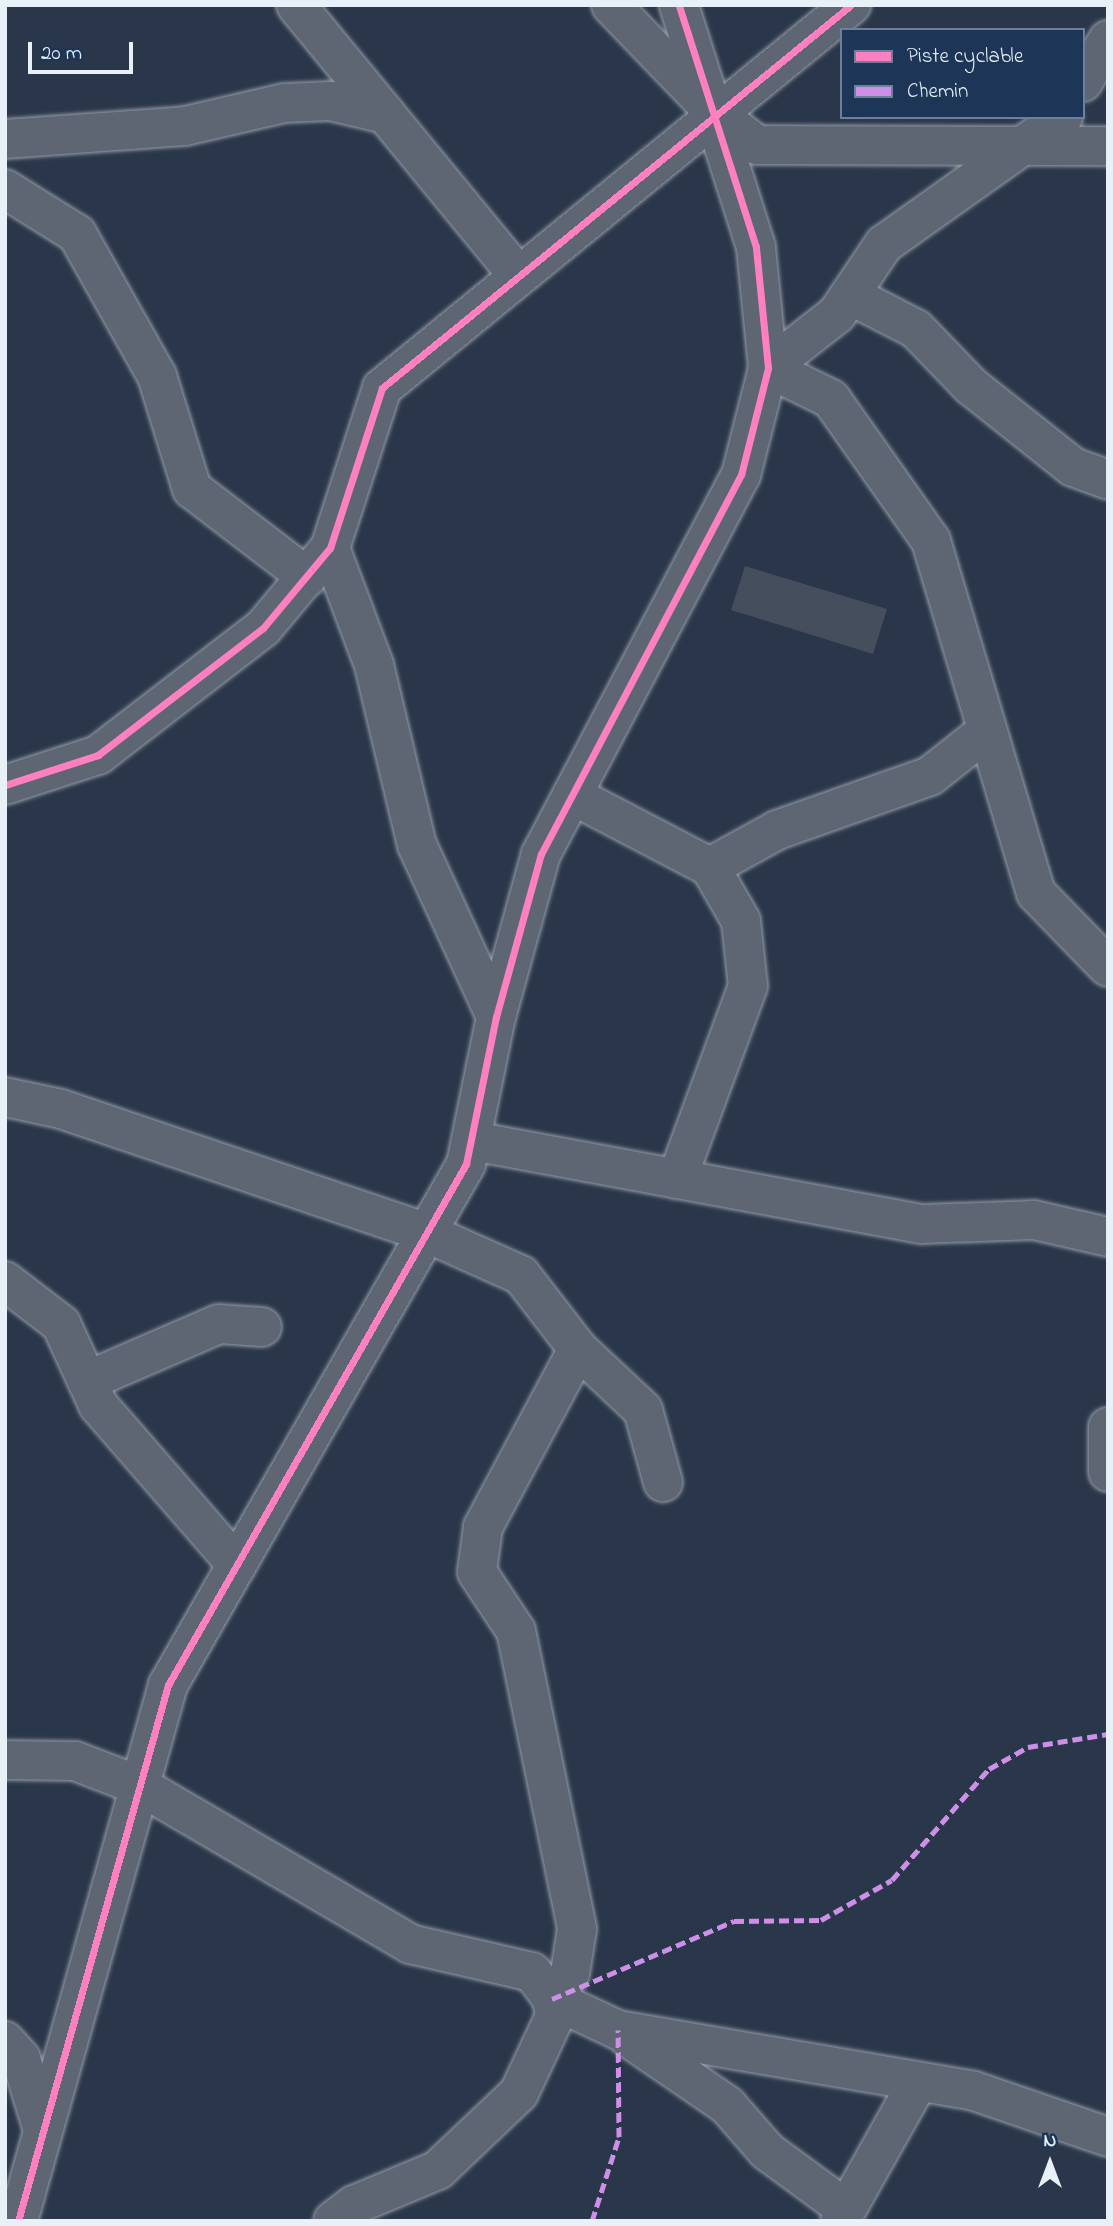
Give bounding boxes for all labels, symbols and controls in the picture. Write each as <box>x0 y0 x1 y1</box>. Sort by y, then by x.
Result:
scale bar <box>32 28 136 72</box>
legend <box>840 28 1085 119</box>
text: 20 m <box>41 39 82 69</box>
text: Piste cyclable <box>907 42 1023 72</box>
text: Chemin <box>907 77 968 107</box>
north arrow <box>1015 2128 1085 2198</box>
text: N <box>1044 2128 1056 2155</box>

